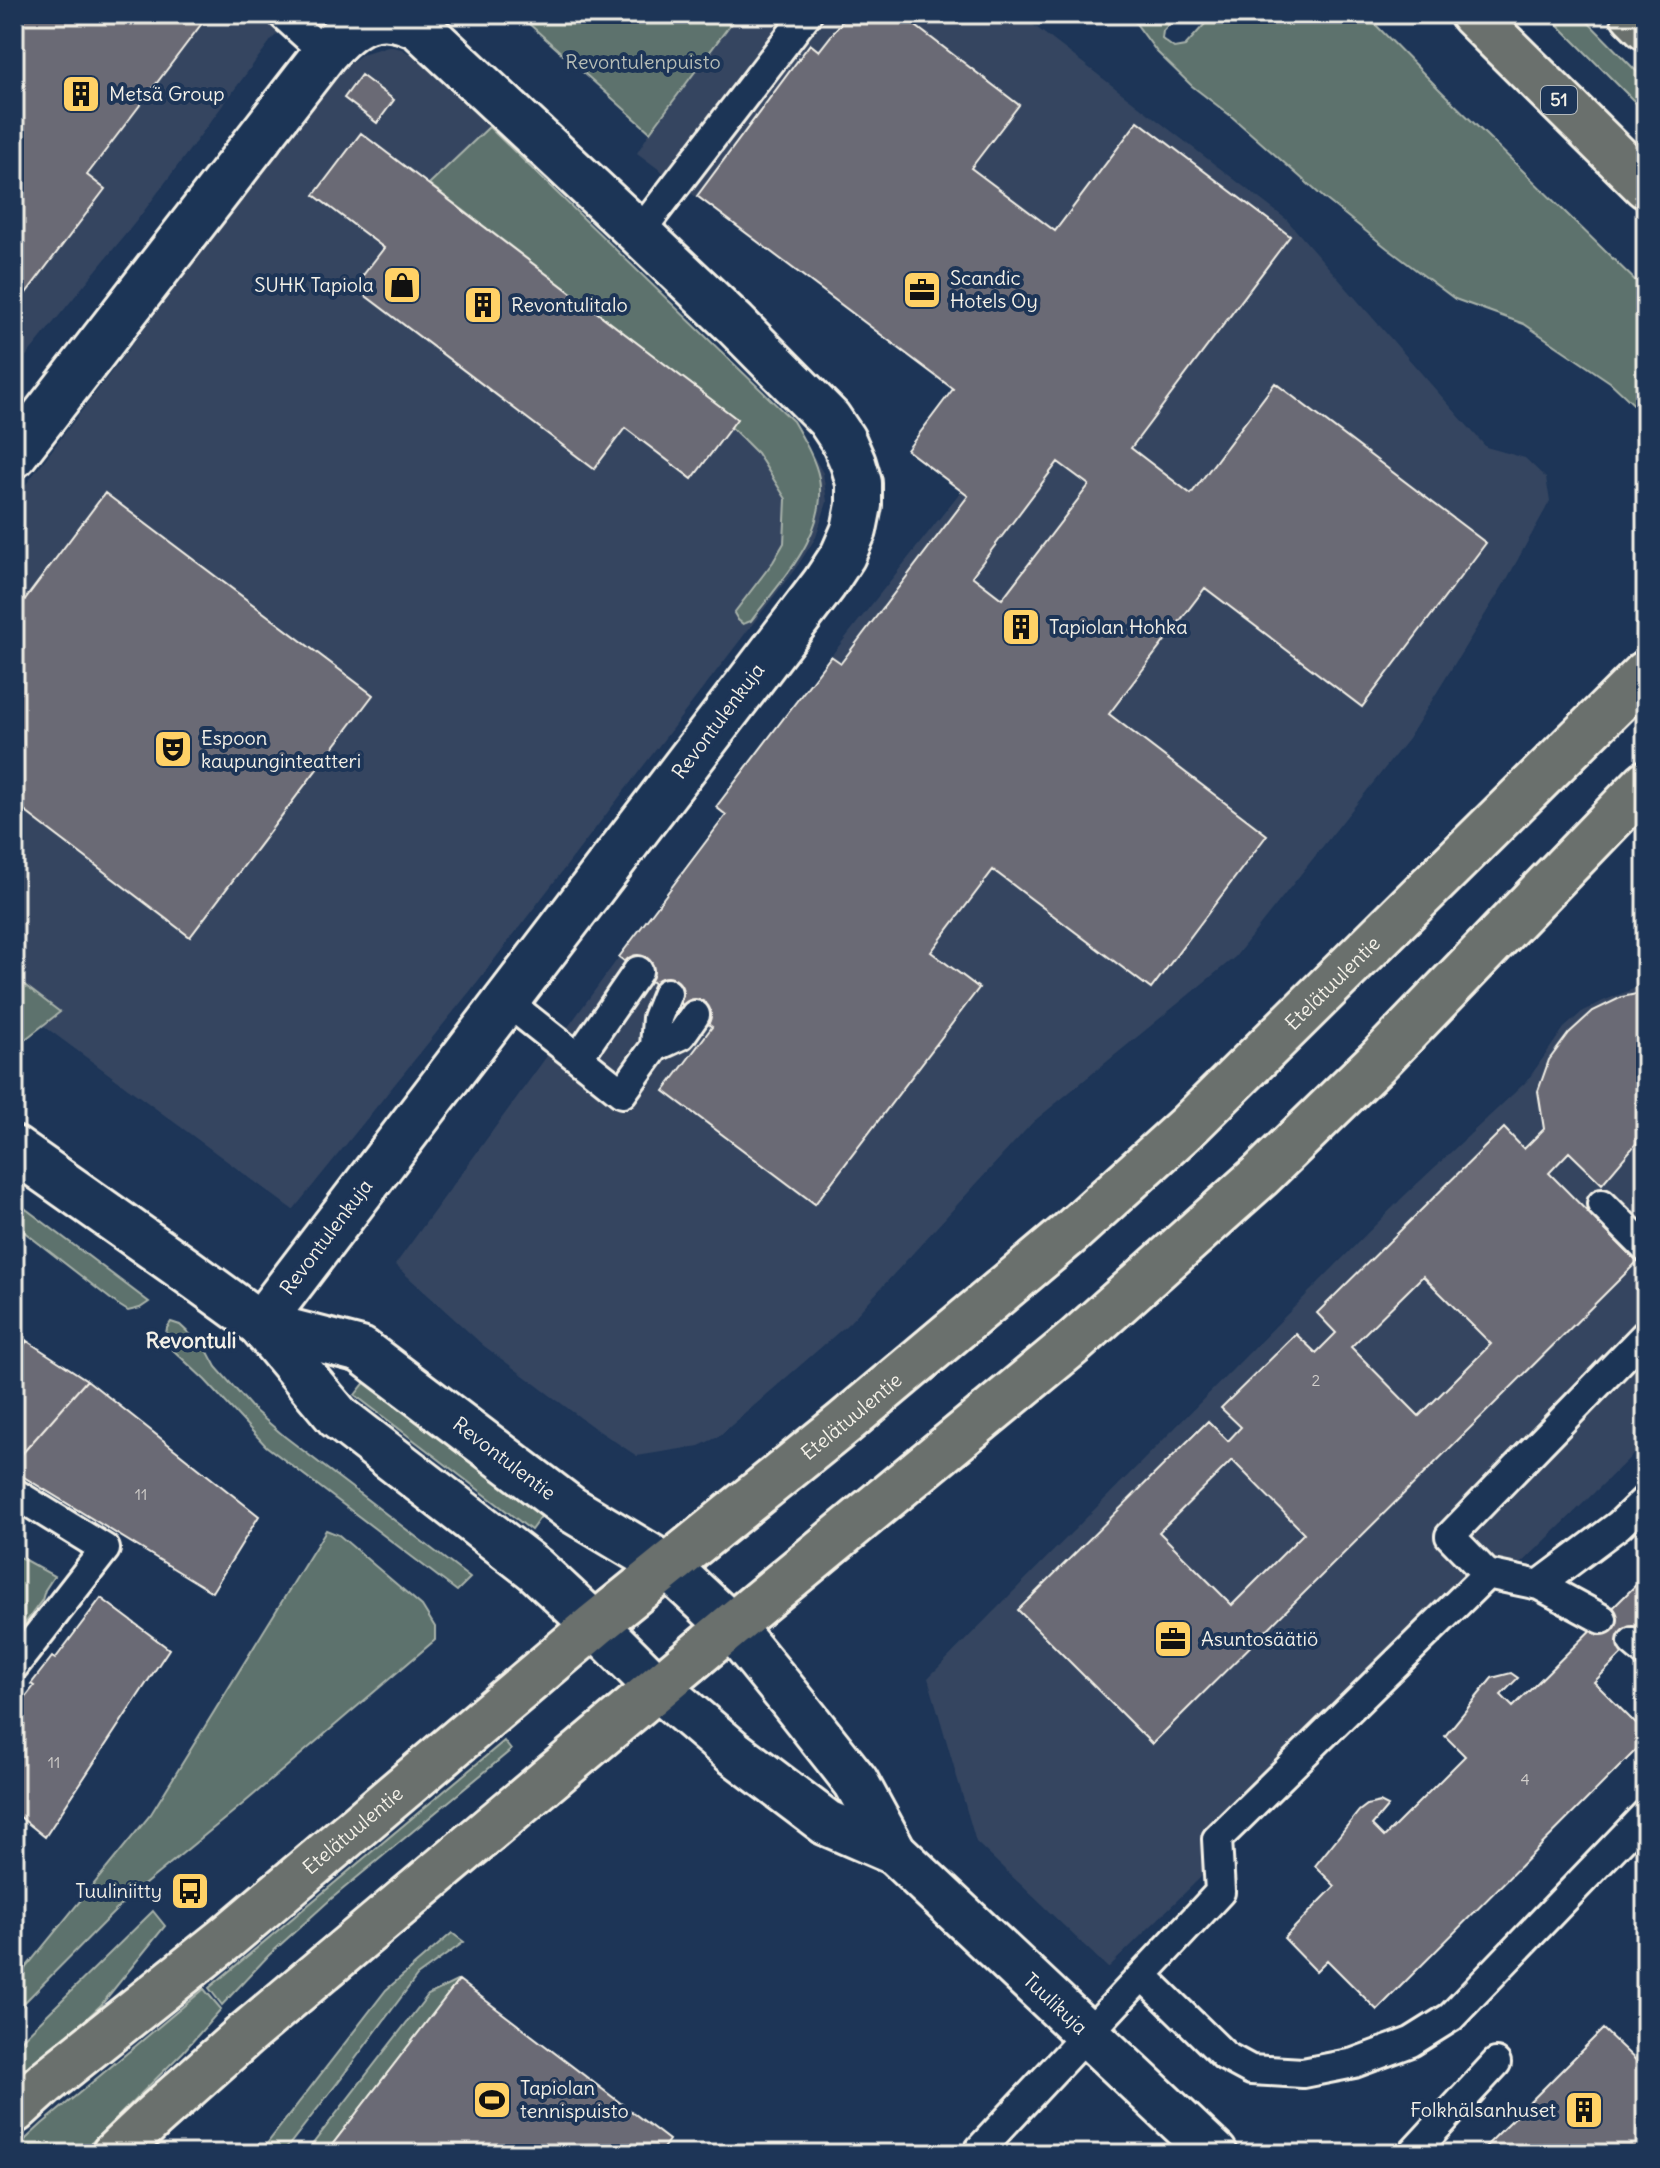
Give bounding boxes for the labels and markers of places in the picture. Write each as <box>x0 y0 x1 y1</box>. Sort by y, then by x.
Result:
building icon: Metsä Group <box>60 73 102 115</box>
place label: Metsä Group <box>109 81 225 106</box>
shop icon: SUHK Tapiola <box>381 264 423 306</box>
place label: Scandic Hotels Oy <box>950 265 1038 313</box>
office icon: Scandic Hotels Oy <box>901 269 943 311</box>
place label: SUHK Tapiola <box>254 272 374 297</box>
building icon: Revontulitalo <box>462 284 504 326</box>
place label: Revontulitalo <box>511 292 628 317</box>
building icon: Tapiolan Hohka <box>1000 606 1042 648</box>
place label: Tapiolan Hohka <box>1049 614 1188 639</box>
place label: Espoon kaupunginteatteri <box>201 725 361 773</box>
theatre icon: Espoon kaupunginteatteri <box>152 728 194 770</box>
office icon: Asuntosäätiö <box>1152 1618 1194 1660</box>
place label: Asuntosäätiö <box>1201 1626 1318 1651</box>
bus stop icon: Tuuliniitty <box>169 1870 211 1912</box>
place label: Tuuliniitty <box>75 1878 162 1903</box>
place label: Tapiolan tennispuisto <box>520 2075 629 2123</box>
sports icon: Tapiolan tennispuisto <box>471 2079 513 2121</box>
building icon: Folkhälsanhuset <box>1563 2089 1605 2131</box>
place label: Folkhälsanhuset <box>1410 2097 1556 2122</box>

